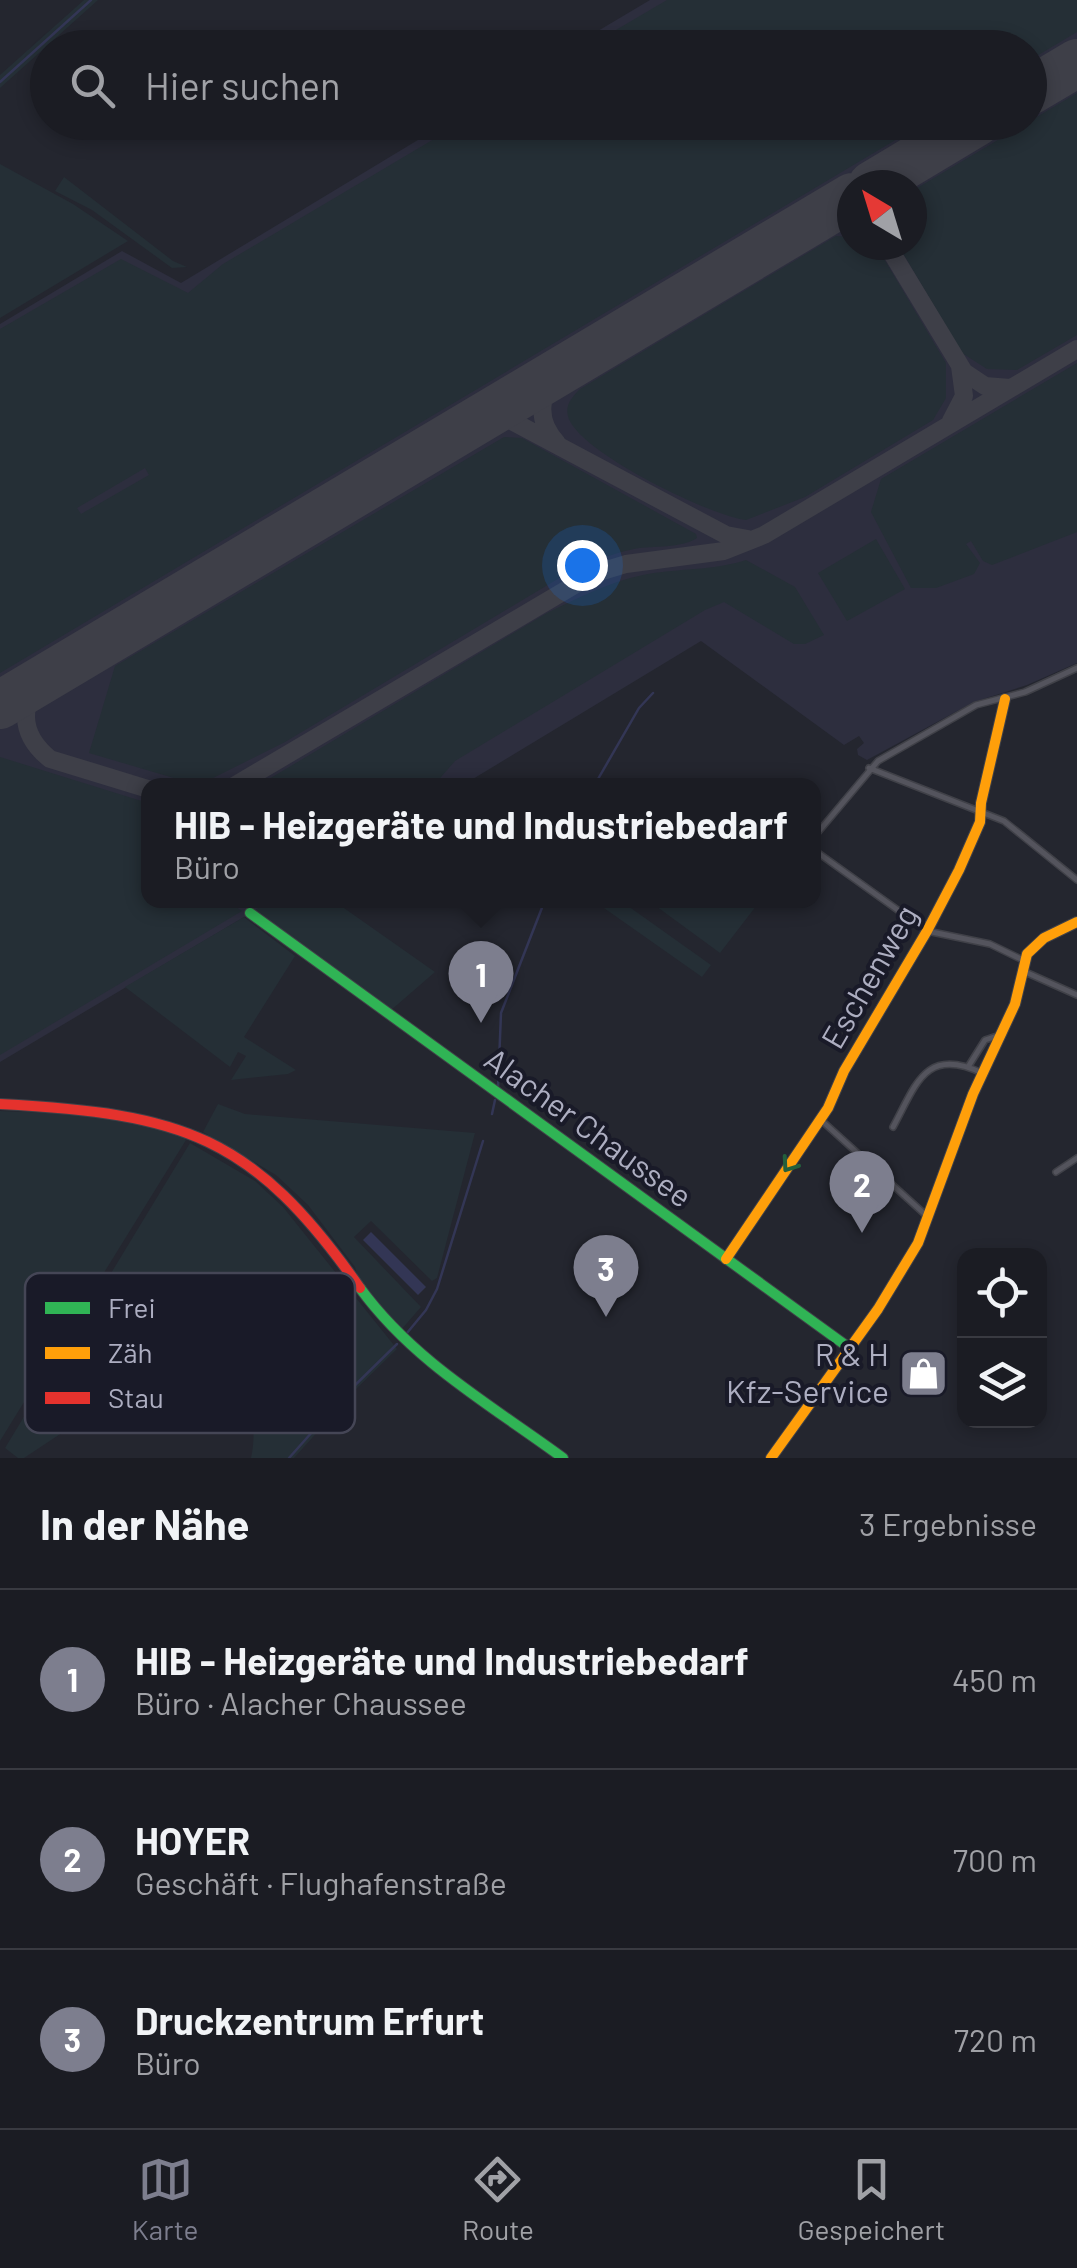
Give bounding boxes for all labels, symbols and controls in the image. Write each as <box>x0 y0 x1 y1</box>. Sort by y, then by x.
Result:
search box <box>30 30 1047 140</box>
icon: search <box>65 58 120 113</box>
text: Hier suchen <box>145 62 341 108</box>
north arrow <box>837 170 927 260</box>
your location <box>557 540 608 591</box>
popup <box>141 778 821 908</box>
text: HIB - Heizgeräte und Industriebedarf <box>174 801 788 847</box>
text: Büro <box>174 847 240 885</box>
street label: Eschenweg <box>812 898 925 1054</box>
pin: 1 <box>448 940 514 1023</box>
street label: Alacher Chaussee <box>478 1039 700 1214</box>
pin: 2 <box>830 1150 894 1233</box>
one-way arrow <box>783 1154 801 1172</box>
pin: 3 <box>574 1234 638 1317</box>
map controls <box>957 1248 1047 1428</box>
button: locate <box>957 1248 1047 1338</box>
legend <box>25 1273 355 1433</box>
text: Frei <box>108 1290 156 1324</box>
place label: R & H Kfz-Service <box>726 1334 889 1409</box>
text: Zäh <box>108 1335 153 1369</box>
button: layers <box>957 1338 1047 1428</box>
shop icon: R & H Kfz-Service <box>898 1347 950 1399</box>
text: Stau <box>108 1380 164 1414</box>
text: In der Nähe <box>40 1498 249 1548</box>
text: 3 Ergebnisse <box>859 1504 1037 1542</box>
text: HIB - Heizgeräte und Industriebedarf <box>135 1637 749 1683</box>
text: 1 <box>67 1660 78 1698</box>
text: 450 m <box>952 1660 1037 1698</box>
text: Büro · Alacher Chaussee <box>135 1683 467 1721</box>
text: HOYER <box>135 1817 250 1863</box>
text: 2 <box>64 1840 81 1878</box>
text: 700 m <box>953 1840 1037 1878</box>
text: Geschäft · Flughafenstraße <box>135 1863 507 1901</box>
text: Druckzentrum Erfurt <box>135 1997 484 2043</box>
text: 3 <box>64 2020 81 2058</box>
text: 720 m <box>954 2020 1037 2058</box>
text: Büro <box>135 2043 201 2081</box>
tab: Karte <box>132 2152 198 2246</box>
tab: Route <box>462 2152 534 2246</box>
tab: Gespeichert <box>797 2152 945 2246</box>

